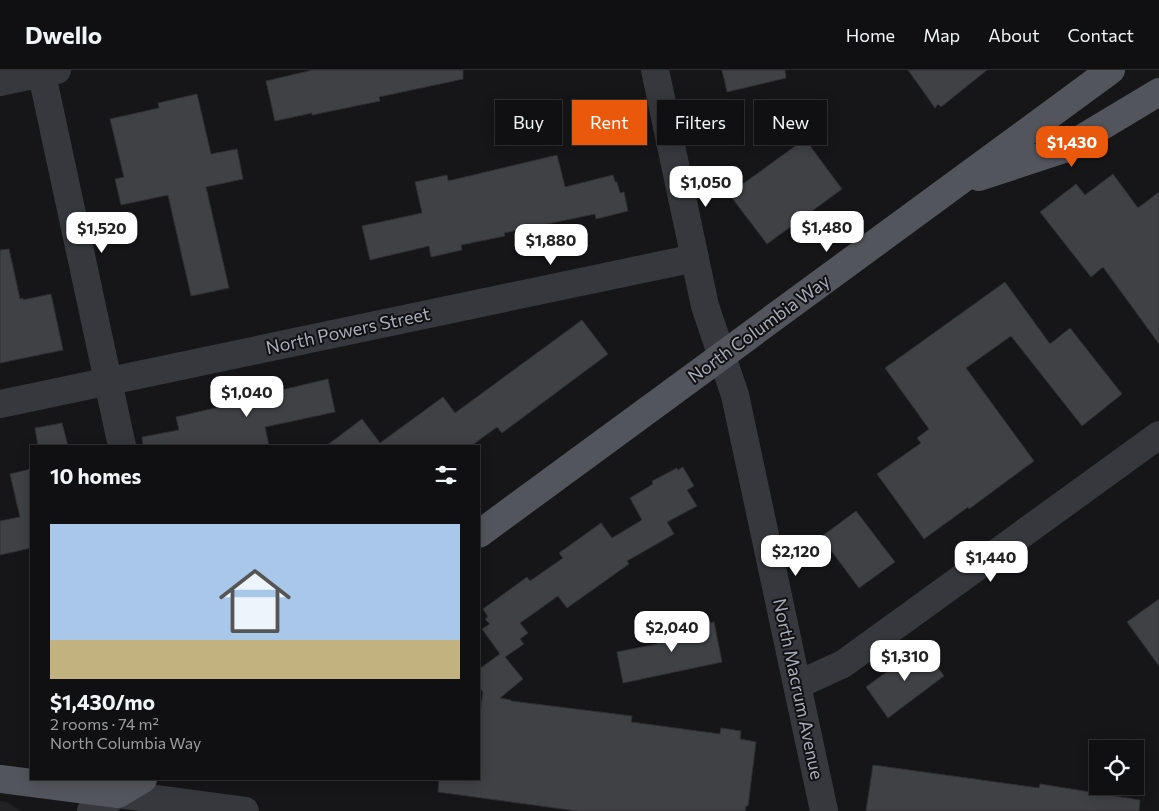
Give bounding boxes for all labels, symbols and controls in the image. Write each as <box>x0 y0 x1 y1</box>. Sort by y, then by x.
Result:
text: Dwello <box>25 20 102 49</box>
text: Home <box>846 24 895 46</box>
text: Map <box>923 24 960 46</box>
text: About <box>988 24 1040 46</box>
text: Contact <box>1068 24 1134 46</box>
chip: Buy <box>495 100 562 145</box>
chip: Rent <box>572 100 647 145</box>
chip: Filters <box>657 100 744 145</box>
chip: New <box>754 100 827 145</box>
pin: $1,430 <box>1031 126 1113 168</box>
text: $1,430 <box>1047 132 1097 151</box>
pin: $1,050 <box>665 166 747 208</box>
text: $1,050 <box>681 172 731 191</box>
pin: $1,480 <box>786 210 868 253</box>
pin: $1,520 <box>61 212 143 254</box>
text: $1,480 <box>802 217 852 236</box>
text: $1,520 <box>77 218 127 237</box>
pin: $1,880 <box>510 224 592 266</box>
text: $1,880 <box>526 230 576 249</box>
street label: North Columbia Way <box>683 269 834 387</box>
street label: North Powers Street <box>264 302 432 358</box>
pin: $1,040 <box>206 376 288 418</box>
text: $1,040 <box>221 382 273 401</box>
icon: filters <box>432 461 460 489</box>
text: 10 homes <box>50 463 141 488</box>
pin: $2,120 <box>755 534 837 577</box>
pin: $1,440 <box>950 540 1032 583</box>
text: $2,120 <box>772 541 820 560</box>
text: $1,440 <box>966 547 1016 566</box>
icon: home <box>210 556 300 646</box>
street label: North Macrum Avenue <box>769 596 829 781</box>
pin: $2,040 <box>631 610 713 653</box>
text: $2,040 <box>645 617 699 636</box>
pin: $1,310 <box>864 640 946 682</box>
text: $1,310 <box>881 646 929 665</box>
text: $1,430/mo <box>50 689 155 714</box>
text: 2 rooms · 74 m² <box>50 714 159 733</box>
text: North Columbia Way <box>50 733 201 752</box>
map controls <box>1089 740 1144 795</box>
button: locate <box>1089 740 1144 795</box>

